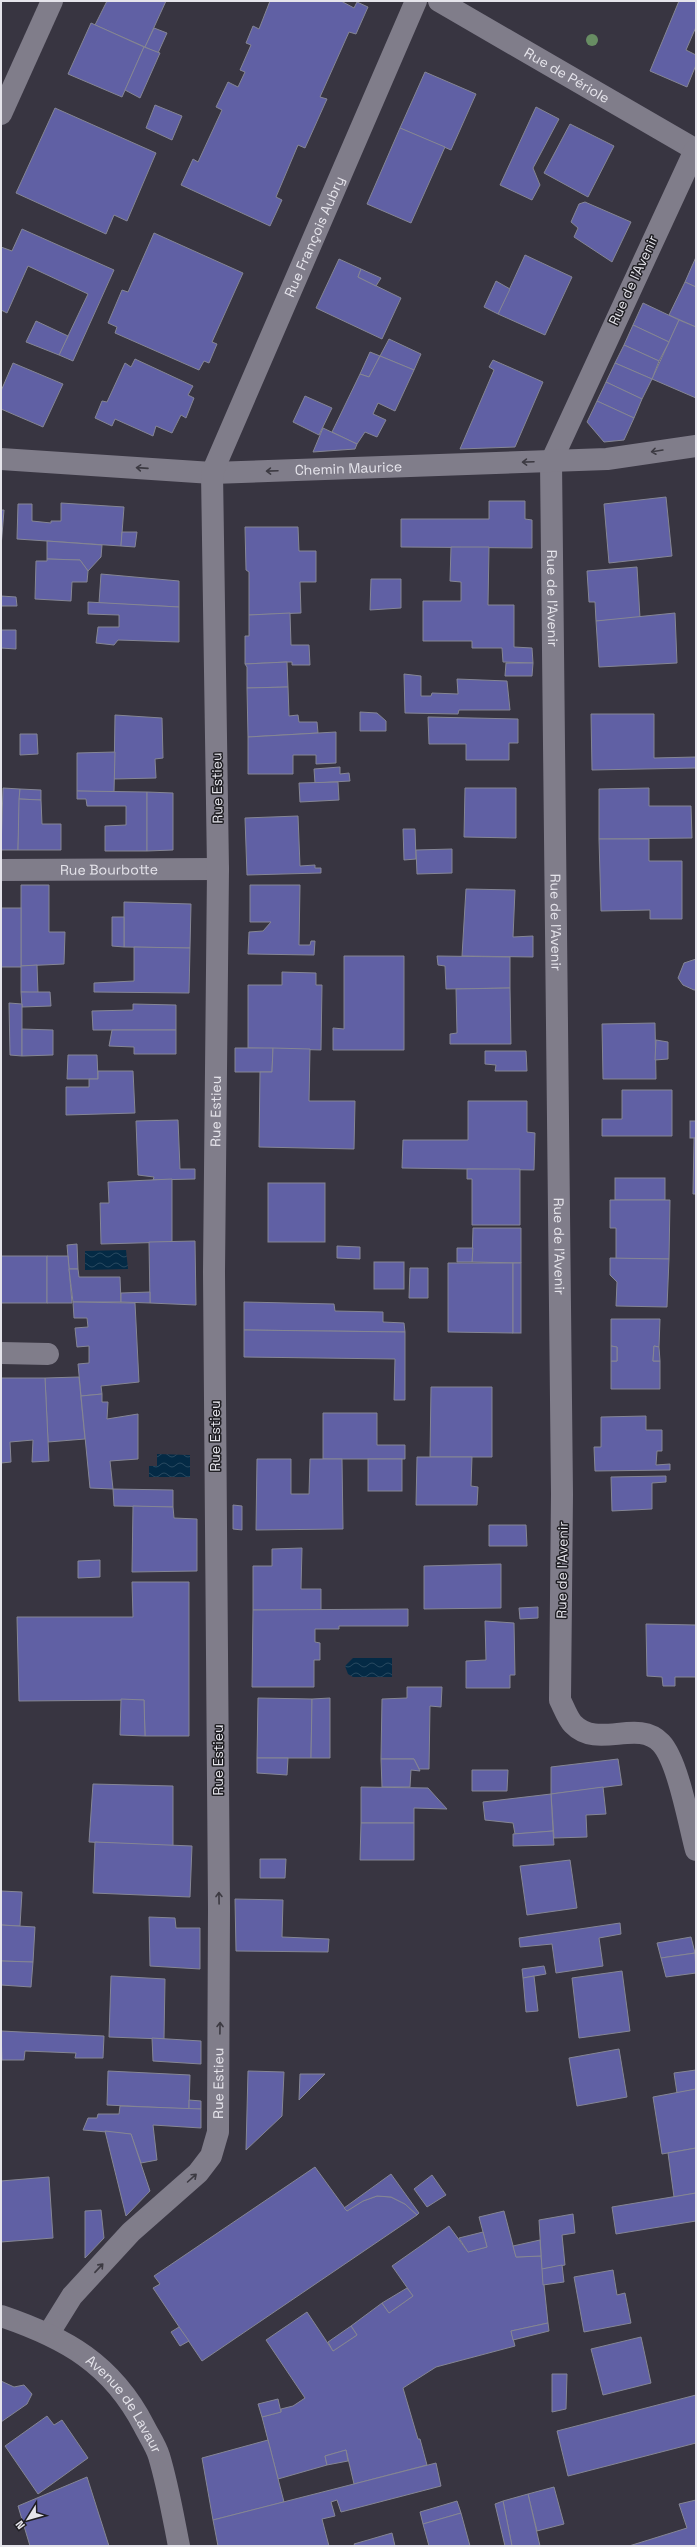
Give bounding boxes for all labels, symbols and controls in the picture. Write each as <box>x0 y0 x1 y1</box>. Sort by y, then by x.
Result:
street label: Rue de Périole <box>521 43 613 107</box>
street label: Rue François Aubry <box>280 173 348 300</box>
street label: Rue de l'Avenir <box>604 232 662 328</box>
one-way arrow <box>651 447 664 455</box>
street label: Chemin Maurice <box>294 457 403 479</box>
one-way arrow <box>522 459 535 466</box>
one-way arrow <box>136 465 149 472</box>
one-way arrow <box>266 467 279 475</box>
street label: Rue de l'Avenir <box>543 550 562 647</box>
street label: Rue Estieu <box>207 752 227 824</box>
street label: Rue Bourbotte <box>60 860 158 879</box>
street label: Rue de l'Avenir <box>546 874 565 971</box>
street label: Rue Estieu <box>206 1076 225 1147</box>
street label: Rue de l'Avenir <box>550 1198 569 1295</box>
street label: Rue Estieu <box>206 1400 224 1472</box>
street label: Rue de l'Avenir <box>552 1521 572 1619</box>
street label: Rue Estieu <box>209 1724 227 1796</box>
one-way arrow <box>215 1892 223 1905</box>
one-way arrow <box>216 2022 223 2035</box>
street label: Rue Estieu <box>209 2048 227 2119</box>
one-way arrow <box>187 2173 198 2182</box>
one-way arrow <box>94 2262 103 2273</box>
street label: Avenue de Lavaur <box>82 2351 166 2456</box>
north arrow <box>8 2499 48 2539</box>
text: N <box>12 2518 28 2532</box>

